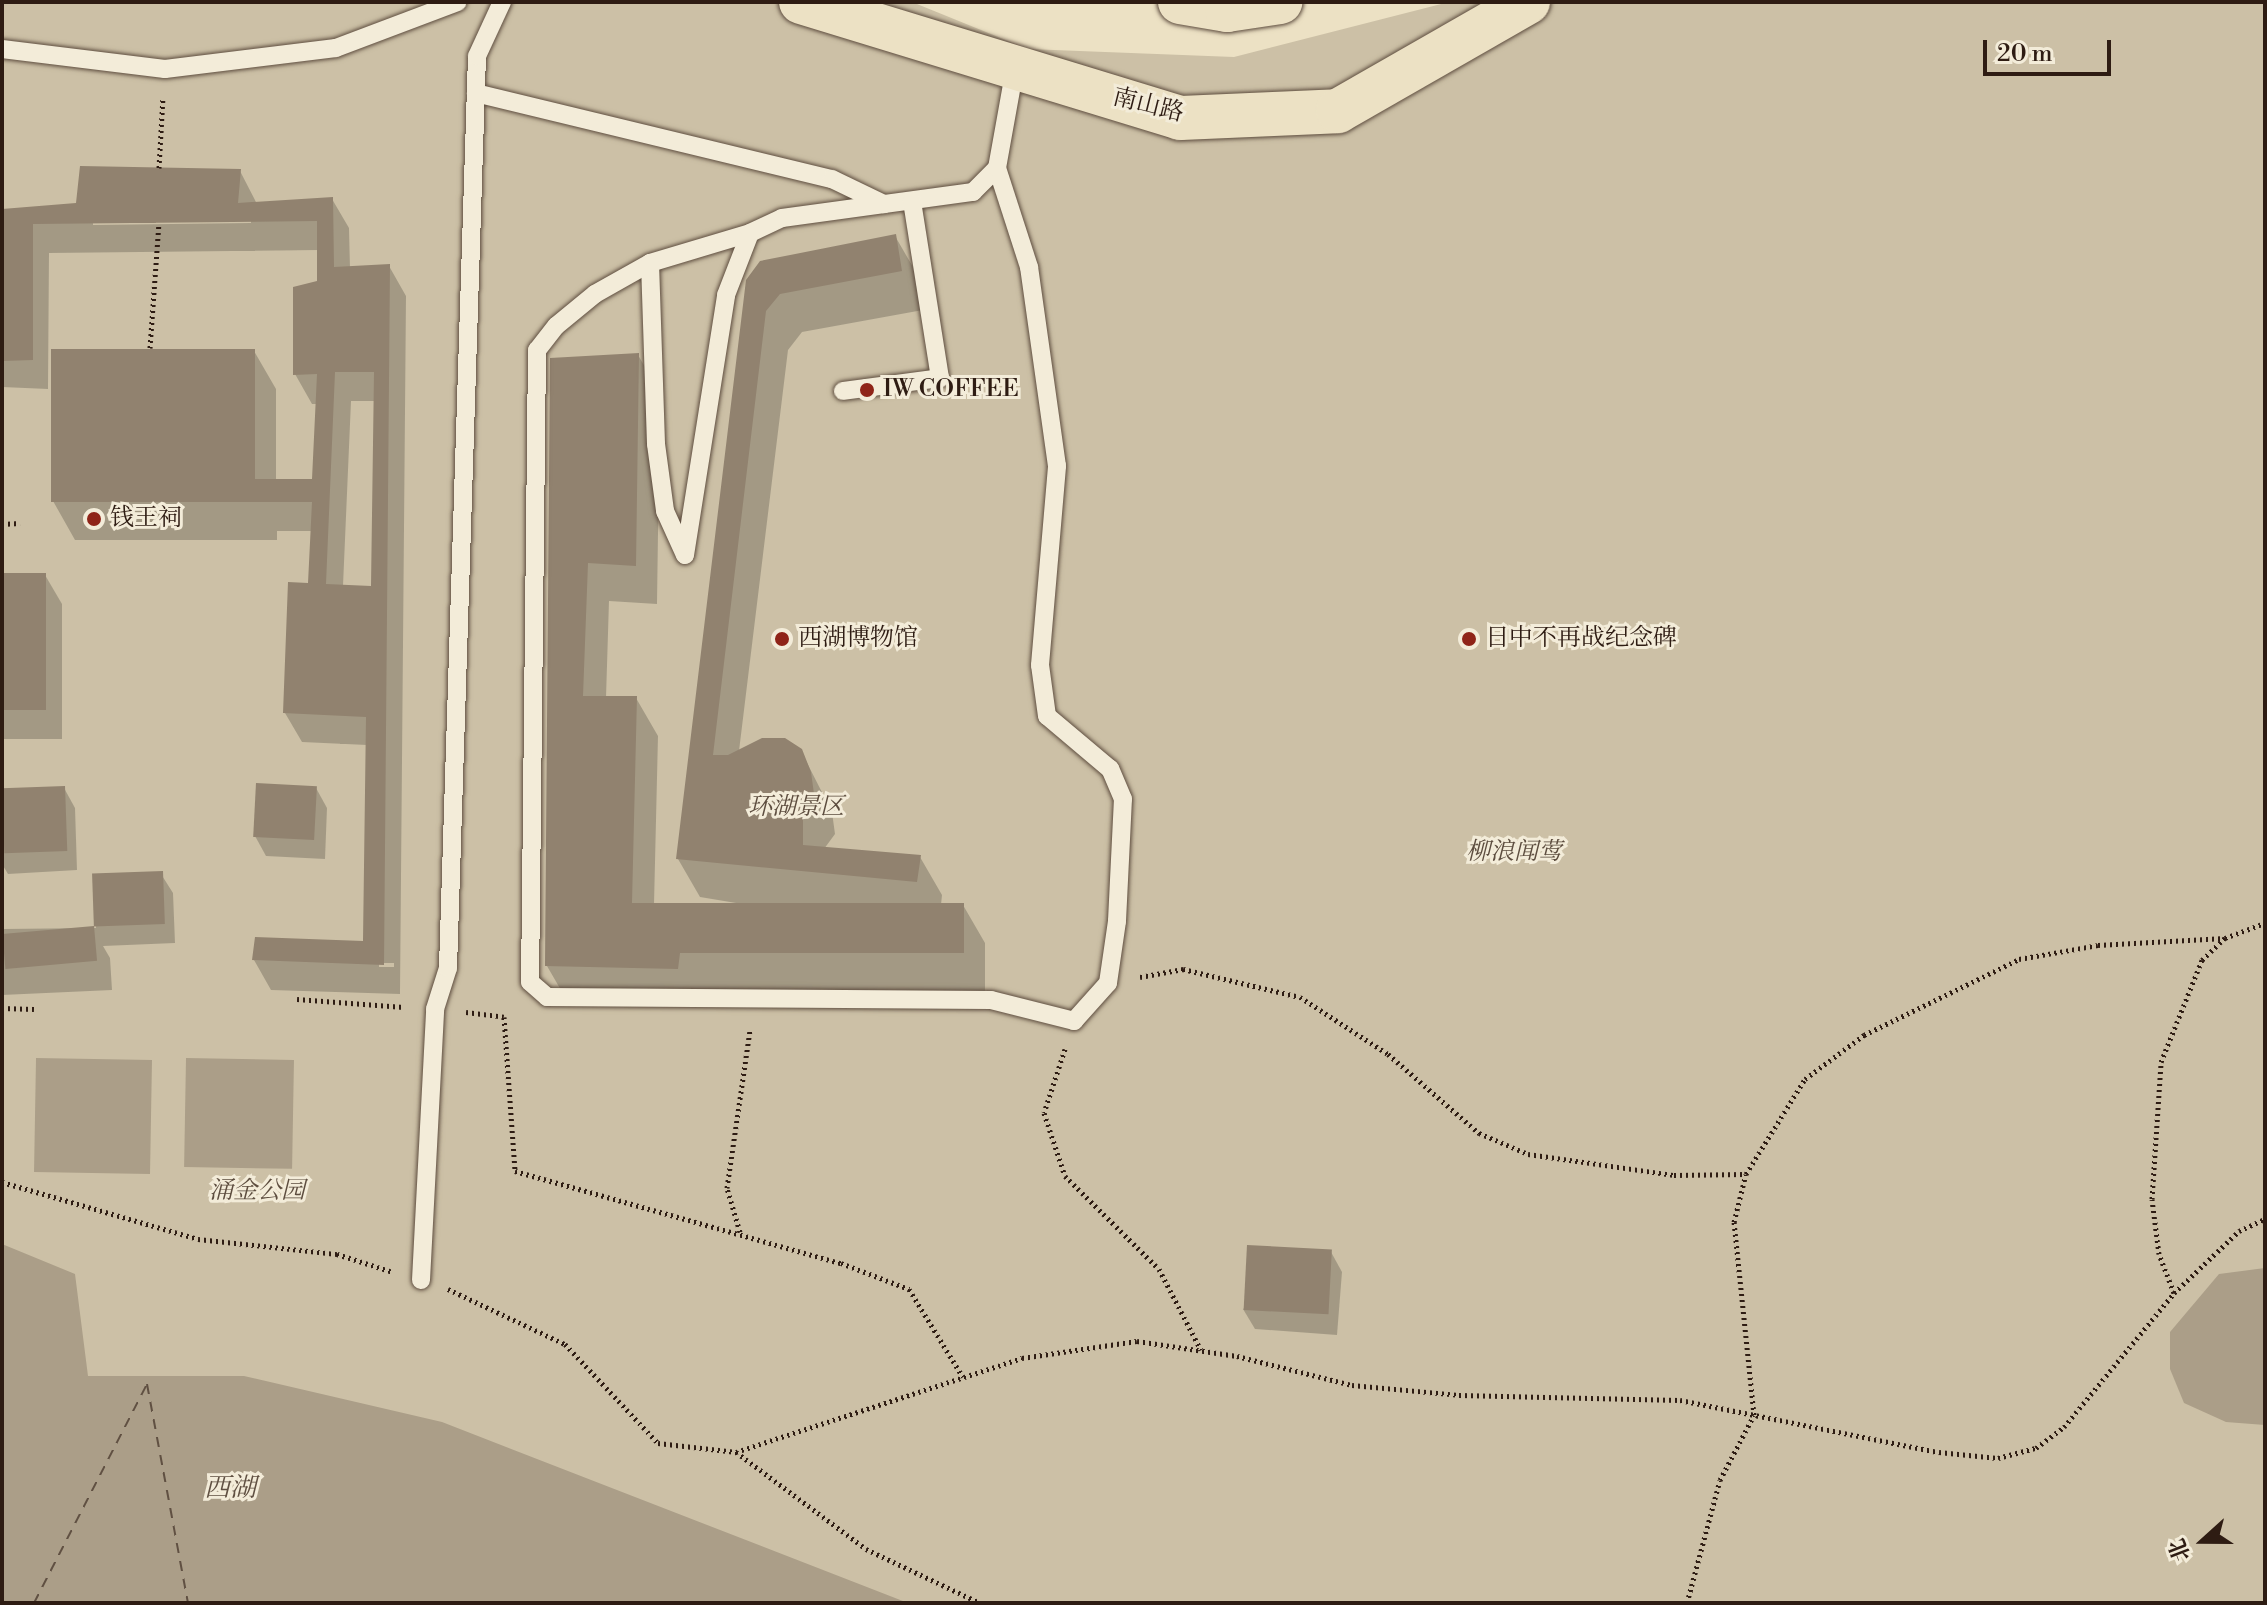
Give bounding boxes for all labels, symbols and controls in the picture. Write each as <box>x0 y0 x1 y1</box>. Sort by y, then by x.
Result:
scale bar <box>1987 24 2115 74</box>
text: 20 m <box>1997 39 2053 69</box>
street label: 南山路 <box>1110 83 1186 129</box>
place label: IW COFFEE <box>883 376 1019 404</box>
marker: IW COFFEE <box>858 381 876 399</box>
place label: 钱王祠 <box>110 505 182 533</box>
marker: 钱王祠 <box>85 510 103 528</box>
place label: 西湖博物馆 <box>798 625 918 653</box>
place label: 日中不再战纪念碑 <box>1485 625 1677 653</box>
marker: 西湖博物馆 <box>773 630 791 648</box>
marker: 日中不再战纪念碑 <box>1460 630 1478 648</box>
park label: 环湖景区 <box>748 794 844 822</box>
park label: 柳浪闻莺 <box>1466 839 1562 867</box>
park label: 涌金公园 <box>209 1178 305 1206</box>
water label: 西湖 <box>204 1473 256 1505</box>
north arrow <box>2163 1501 2243 1581</box>
text: 北 <box>2164 1535 2197 1565</box>

